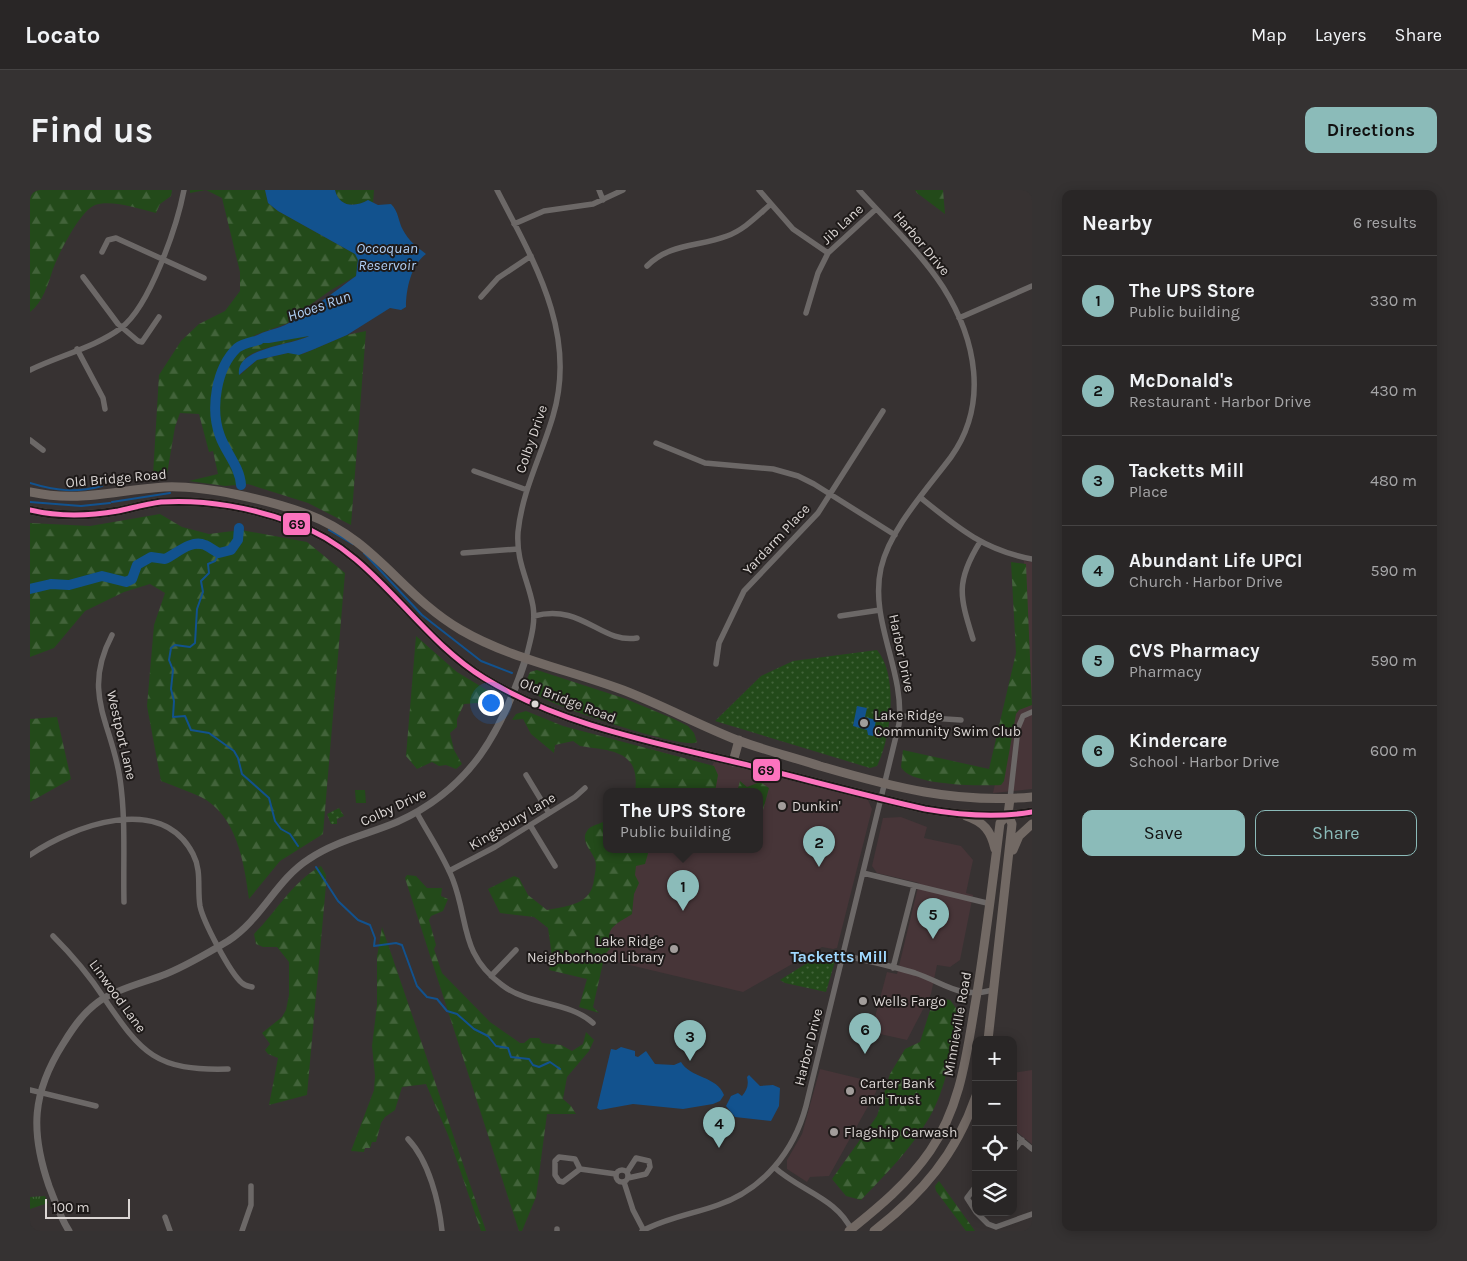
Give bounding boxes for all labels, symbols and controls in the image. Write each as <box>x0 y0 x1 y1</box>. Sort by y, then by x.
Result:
text: Locato <box>25 21 100 49</box>
text: Map <box>1251 24 1287 46</box>
text: Layers <box>1315 24 1367 46</box>
text: Share <box>1395 24 1442 46</box>
button: Directions <box>1305 107 1437 153</box>
text: Find us <box>30 110 153 151</box>
street label: Jib Lane <box>818 201 867 248</box>
street label: Harbor Drive <box>890 208 954 279</box>
text: Nearby <box>1082 211 1152 235</box>
text: 6 results <box>1353 213 1417 232</box>
water label: Occoquan Reservoir <box>356 239 418 274</box>
text: The UPS Store <box>1129 280 1255 302</box>
water label: Hooes Run <box>285 287 353 325</box>
text: 1 <box>1095 291 1101 310</box>
text: 330 m <box>1370 291 1417 310</box>
text: Public building <box>1129 302 1240 321</box>
text: McDonald's <box>1129 370 1233 392</box>
text: 2 <box>1093 381 1103 400</box>
text: 430 m <box>1370 381 1417 400</box>
text: Restaurant · Harbor Drive <box>1129 392 1311 411</box>
street label: Colby Drive <box>512 403 551 475</box>
text: Tacketts Mill <box>1129 460 1244 482</box>
street label: Old Bridge Road <box>65 466 167 491</box>
text: 3 <box>1093 471 1103 490</box>
text: 480 m <box>1370 471 1417 490</box>
text: Place <box>1129 482 1168 501</box>
street label: Yardarm Place <box>739 500 814 578</box>
line badge: 69 <box>282 512 311 536</box>
text: 69 <box>288 516 306 533</box>
text: Abundant Life UPCI <box>1129 550 1303 572</box>
text: 4 <box>1093 561 1103 580</box>
text: 590 m <box>1370 561 1417 580</box>
text: Church · Harbor Drive <box>1129 572 1283 591</box>
street label: Harbor Drive <box>885 613 918 694</box>
text: CVS Pharmacy <box>1129 640 1260 662</box>
text: 5 <box>1093 651 1103 670</box>
text: 590 m <box>1370 651 1417 670</box>
text: Pharmacy <box>1129 662 1202 681</box>
street label: Old Bridge Road <box>517 674 618 727</box>
street label: Westport Lane <box>103 689 140 781</box>
your location <box>478 690 504 716</box>
unlabelled marker <box>530 699 540 709</box>
place label: Lake Ridge Community Swim Club <box>874 707 1021 740</box>
marker: Lake Ridge Community Swim Club <box>858 717 870 729</box>
text: Kindercare <box>1129 730 1227 752</box>
text: 6 <box>1093 741 1103 760</box>
text: 600 m <box>1370 741 1417 760</box>
text: School · Harbor Drive <box>1129 752 1279 771</box>
line badge: 69 <box>752 758 781 782</box>
text: 69 <box>757 762 775 779</box>
street label: Colby Drive <box>357 785 429 830</box>
popup <box>603 788 763 853</box>
street label: Kingsbury Lane <box>466 789 559 854</box>
place label: Dunkin' <box>792 798 841 815</box>
text: The UPS Store <box>620 800 746 822</box>
marker: Dunkin' <box>776 800 788 812</box>
button: Save <box>1082 810 1245 856</box>
button: Share <box>1255 810 1417 856</box>
text: Public building <box>620 822 731 841</box>
pin: 2 <box>803 826 835 867</box>
pin: 1 <box>667 870 699 911</box>
pin: 5 <box>917 898 949 939</box>
place label: Lake Ridge Neighborhood Library <box>527 933 664 966</box>
marker: Lake Ridge Neighborhood Library <box>668 943 680 955</box>
district label: Tacketts Mill <box>791 947 887 966</box>
street label: Linwood Lane <box>85 956 150 1036</box>
street label: Minnieville Road <box>940 970 975 1078</box>
place label: Wells Fargo <box>873 993 946 1010</box>
marker: Wells Fargo <box>857 995 869 1007</box>
street label: Harbor Drive <box>791 1007 826 1088</box>
pin: 6 <box>849 1013 881 1054</box>
pin: 3 <box>674 1020 706 1061</box>
map controls <box>972 1036 1017 1216</box>
button: + <box>972 1036 1017 1081</box>
place label: Carter Bank and Trust <box>860 1075 935 1108</box>
button: − <box>972 1081 1017 1126</box>
marker: Carter Bank and Trust <box>844 1085 856 1097</box>
pin: 4 <box>703 1107 735 1148</box>
place label: Flagship Carwash <box>844 1124 957 1141</box>
marker: Flagship Carwash <box>828 1126 840 1138</box>
button: locate <box>972 1126 1017 1171</box>
button: layers <box>972 1171 1017 1216</box>
scale bar <box>45 1196 130 1219</box>
text: 100 m <box>52 1199 90 1216</box>

